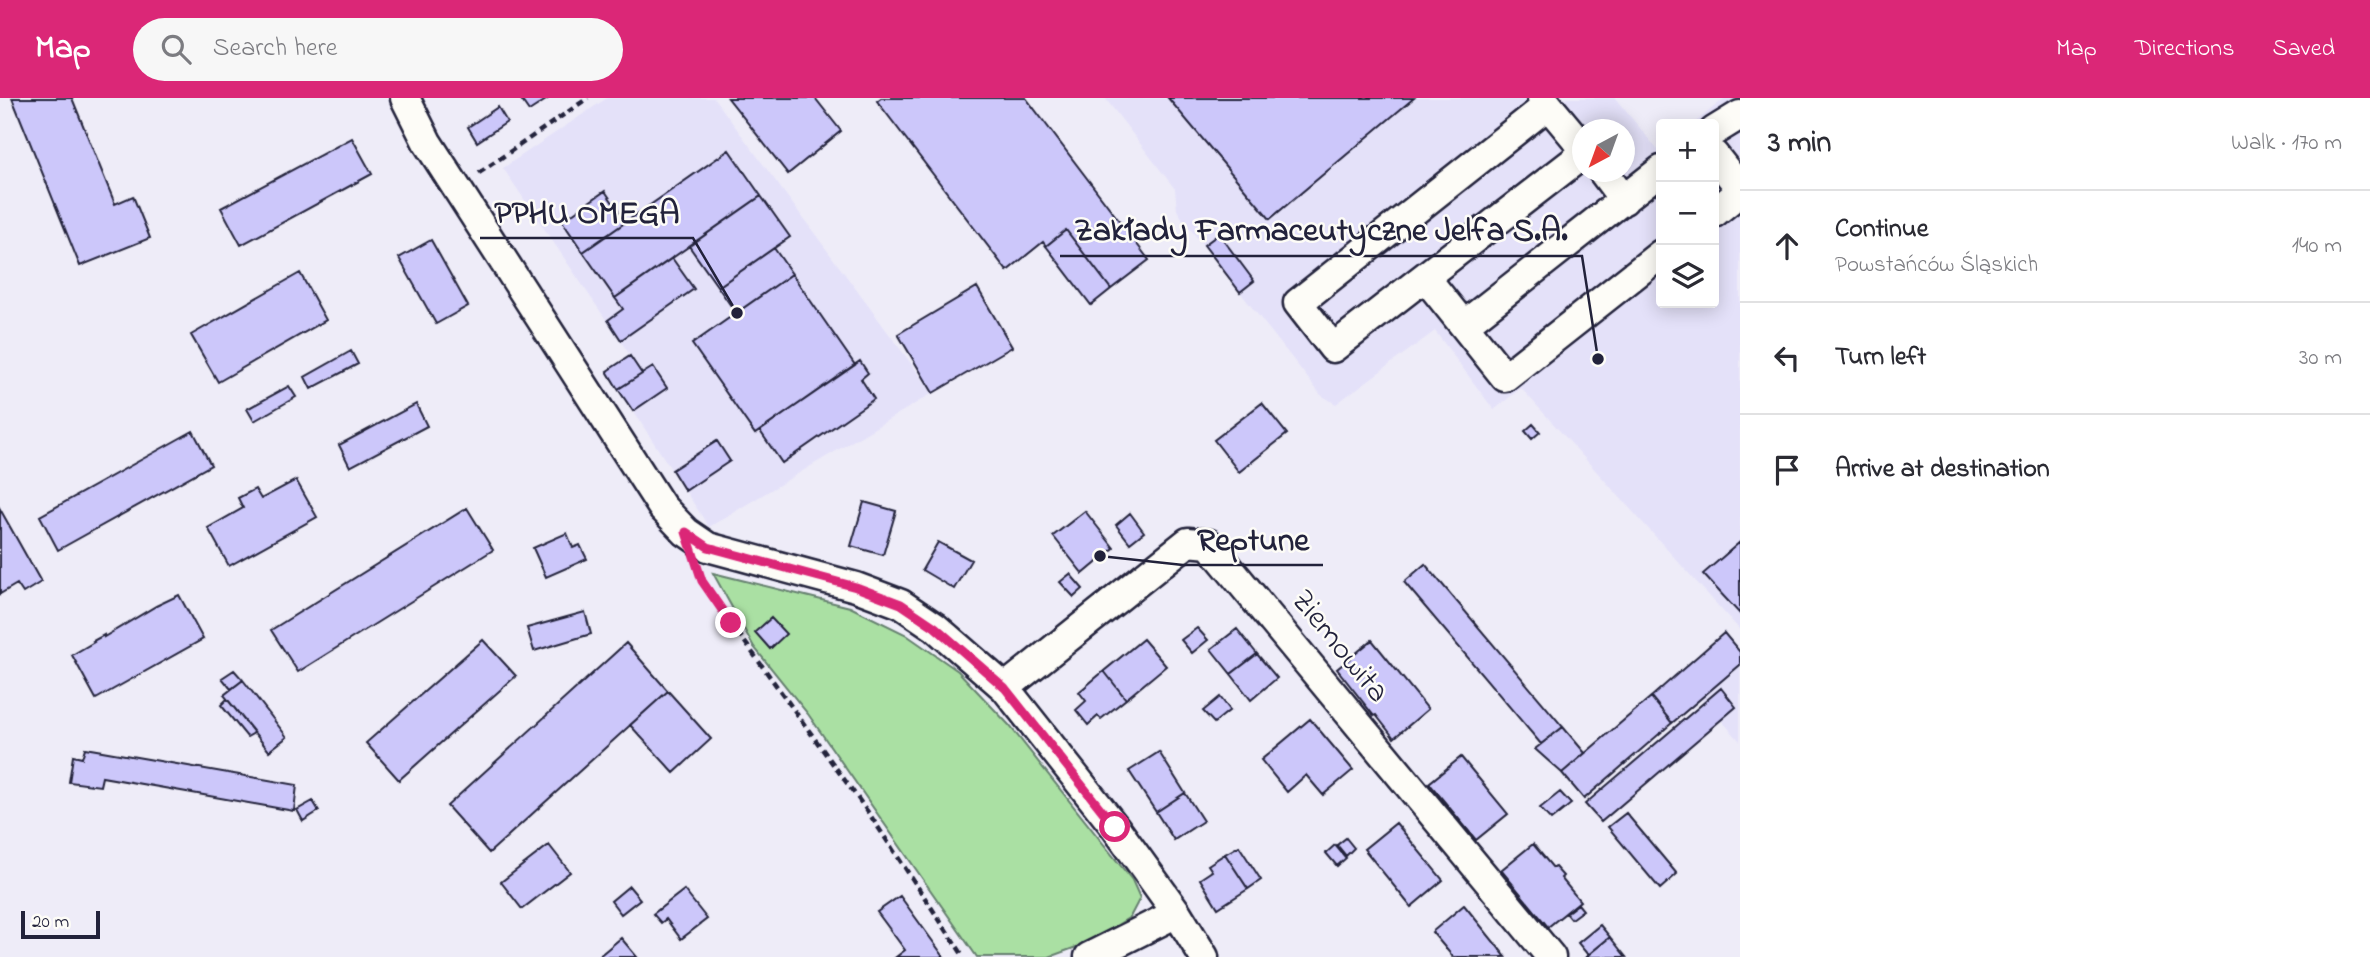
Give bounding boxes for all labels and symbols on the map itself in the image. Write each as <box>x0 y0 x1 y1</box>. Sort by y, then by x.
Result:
north arrow <box>1572 119 1635 182</box>
callout: PPHU OMEGA <box>480 184 693 238</box>
text: PPHU OMEGA <box>494 191 680 239</box>
callout: Zakłady Farmaceutyczne Jelfa S.A. <box>1060 202 1582 256</box>
text: Zakłady Farmaceutyczne Jelfa S.A. <box>1074 208 1568 257</box>
callout: Reptune <box>1183 511 1323 565</box>
text: Reptune <box>1197 518 1310 566</box>
street label: Ziemowita <box>1278 580 1400 714</box>
route end <box>715 607 746 638</box>
route start <box>1099 811 1130 842</box>
scale bar <box>21 908 100 940</box>

